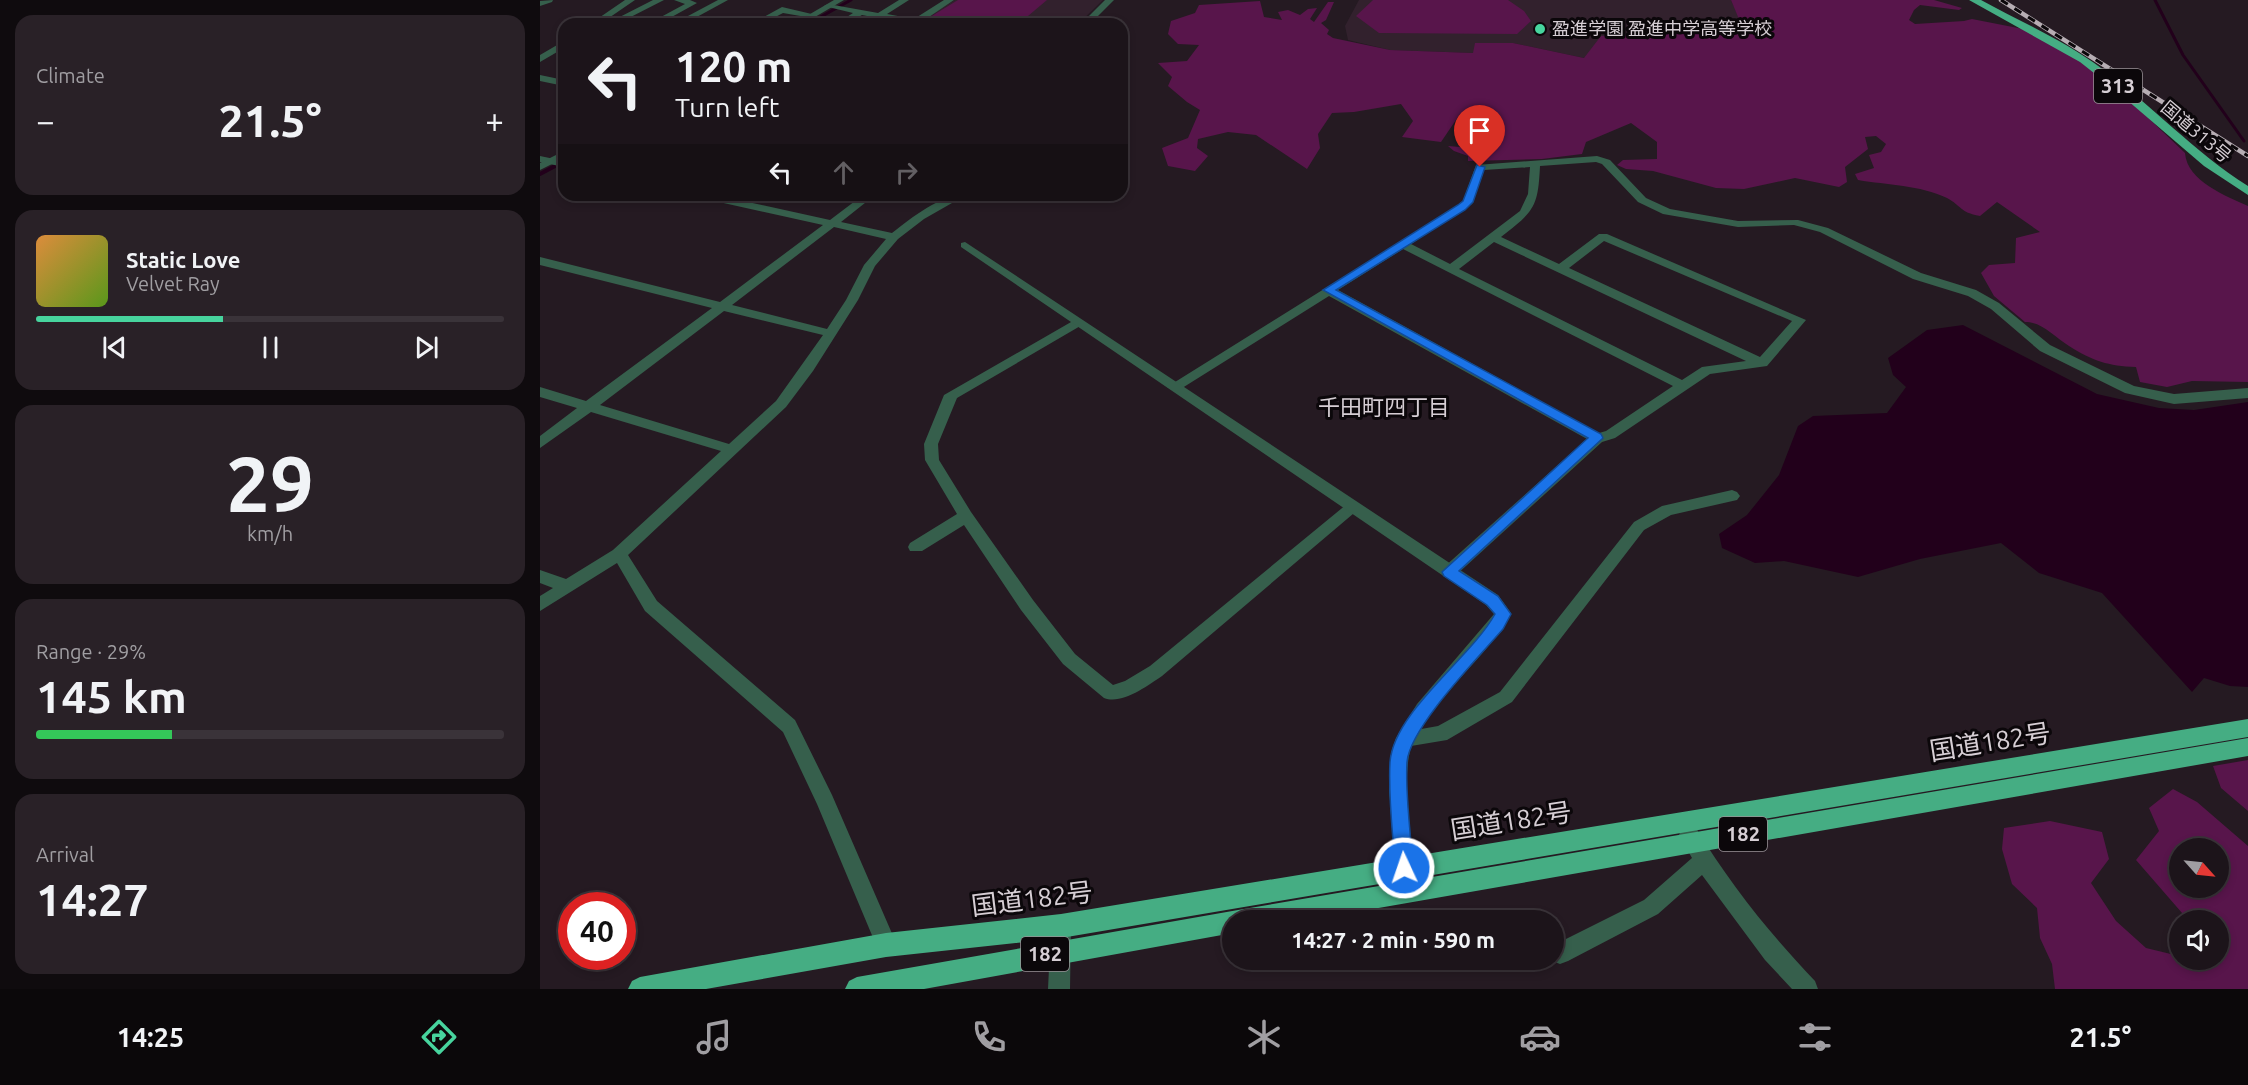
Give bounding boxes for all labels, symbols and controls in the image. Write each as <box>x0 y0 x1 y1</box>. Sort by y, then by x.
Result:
place label: 盈進学園 盈進中学高等学校 <box>1552 18 1772 38</box>
marker: 盈進学園 盈進中学高等学校 <box>1533 22 1547 36</box>
icon: left <box>576 42 654 120</box>
text: 120 m <box>675 43 792 90</box>
text: Climate <box>36 64 105 87</box>
road number: 313 <box>2094 69 2142 103</box>
text: Turn left <box>675 92 779 122</box>
text: 21.5° <box>218 95 322 146</box>
street label: 国道313号 <box>2158 96 2235 166</box>
text: − <box>36 102 55 139</box>
text: + <box>485 102 504 139</box>
pin <box>1454 105 1505 167</box>
icon: arrive <box>1463 114 1496 147</box>
icon: left <box>764 156 797 189</box>
icon: ahead <box>827 156 860 189</box>
icon: right <box>890 156 923 189</box>
text: Static Love <box>126 247 241 272</box>
text: Velvet Ray <box>126 272 220 295</box>
icon: previous <box>98 331 131 364</box>
icon: pause <box>254 331 287 364</box>
icon: next <box>410 331 443 364</box>
district label: 千田町四丁目 <box>1318 394 1450 419</box>
text: 29 <box>226 439 314 527</box>
text: km/h <box>247 522 293 545</box>
text: Range · 29% <box>36 640 146 663</box>
text: 145 km <box>36 671 187 722</box>
street label: 国道182号 <box>1927 718 2052 765</box>
street label: 国道182号 <box>1448 797 1573 844</box>
road number: 182 <box>1719 817 1767 851</box>
position arrow <box>1372 836 1436 900</box>
north arrow <box>2169 838 2229 898</box>
map controls <box>2169 838 2229 970</box>
text: Arrival <box>36 843 94 866</box>
text: 14:27 <box>36 874 149 925</box>
street label: 国道182号 <box>970 877 1094 920</box>
speed limit sign: 40 <box>558 892 636 970</box>
button: sound <box>2169 910 2229 970</box>
text: 14:27 · 2 min · 590 m <box>1291 927 1495 952</box>
road number: 182 <box>1021 937 1069 971</box>
icon: directions <box>418 1016 460 1058</box>
icon: music <box>693 1016 735 1058</box>
icon: phone <box>968 1016 1010 1058</box>
icon: climate <box>1243 1016 1285 1058</box>
icon: car <box>1519 1016 1561 1058</box>
icon: filters <box>1794 1016 1836 1058</box>
text: 14:25 <box>117 1022 184 1052</box>
text: 21.5° <box>2069 1022 2131 1052</box>

